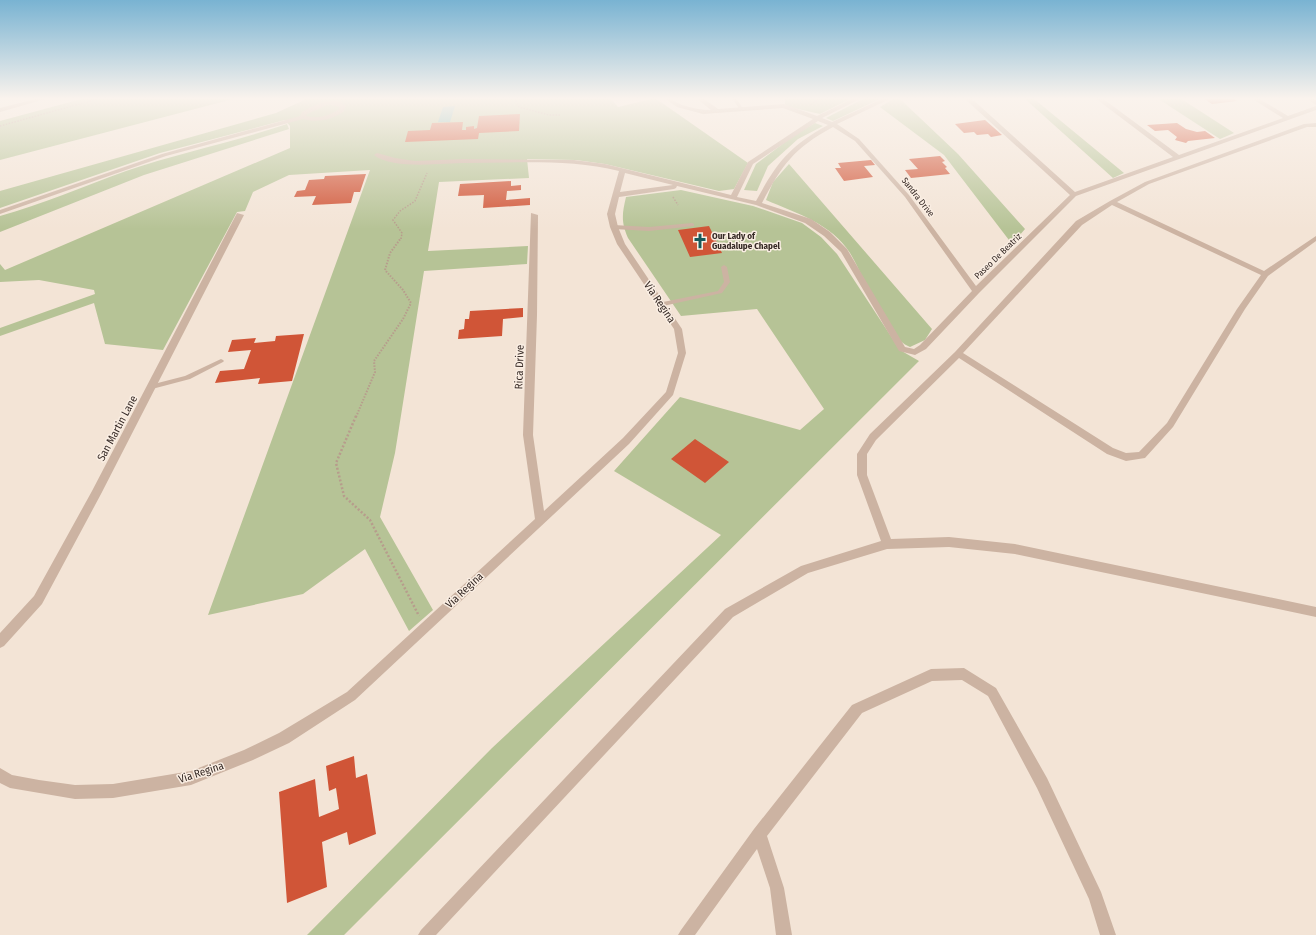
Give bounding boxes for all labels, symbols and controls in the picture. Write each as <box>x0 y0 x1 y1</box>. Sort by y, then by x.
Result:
street label: Sandra Drive <box>900 175 937 219</box>
place label: Our Lady of Guadalupe Chapel <box>712 231 780 251</box>
street label: Paseo De Beatriz <box>973 231 1024 281</box>
church icon: Our Lady of Guadalupe Chapel <box>691 232 709 250</box>
street label: Via Regina <box>641 279 678 325</box>
street label: Rica Drive <box>512 344 527 390</box>
street label: San Martin Lane <box>95 393 140 463</box>
street label: Via Regina <box>443 570 486 611</box>
street label: Via Regina <box>177 759 225 786</box>

